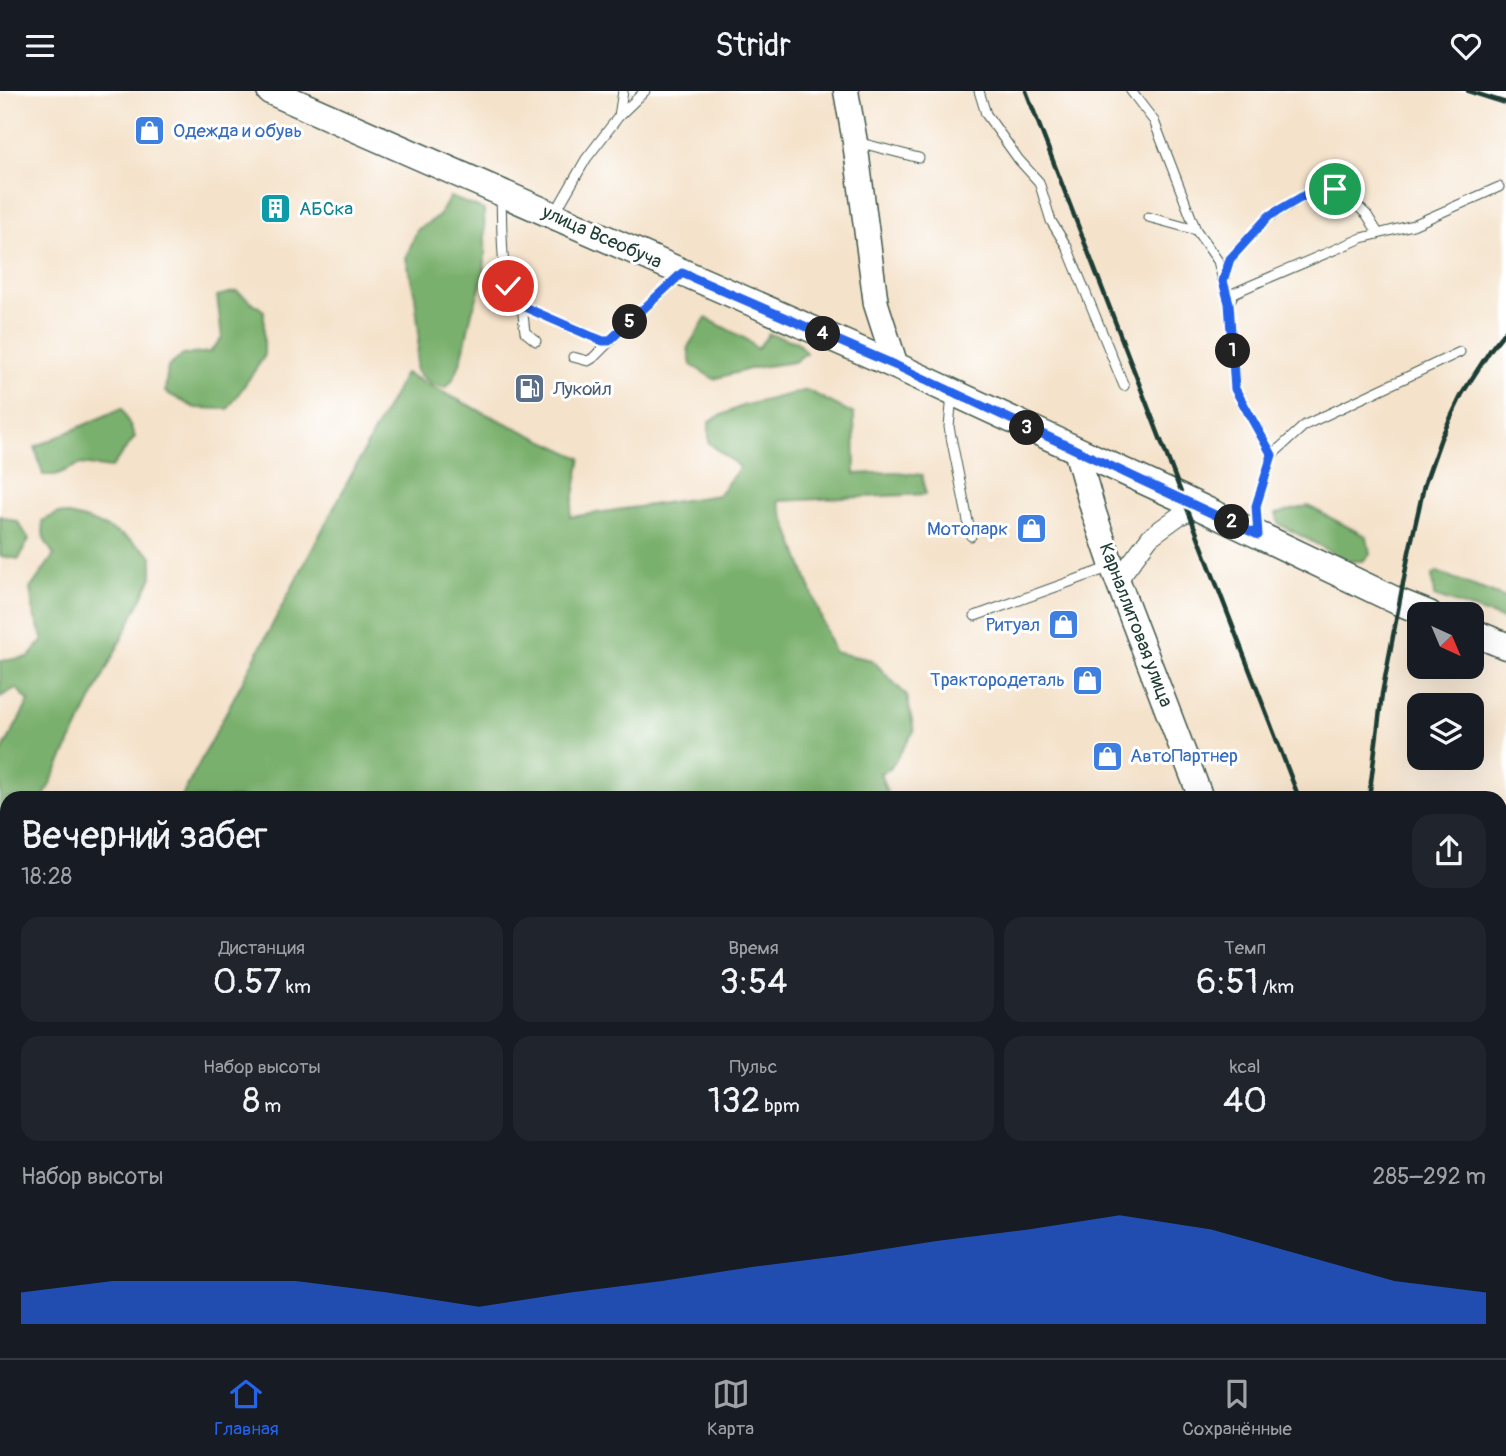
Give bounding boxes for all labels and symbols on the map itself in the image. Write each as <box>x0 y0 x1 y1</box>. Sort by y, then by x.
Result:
shop icon: Одежда и обувь <box>133 114 167 148</box>
place label: Одежда и обувь <box>173 119 302 143</box>
pin <box>1305 159 1365 219</box>
building icon: АБСка <box>259 192 293 226</box>
place label: АБСка <box>299 197 353 221</box>
street label: улица Всеобуча <box>537 199 666 274</box>
pin <box>478 256 538 316</box>
pin: 5 <box>612 305 648 339</box>
pin: 4 <box>806 317 840 351</box>
pin: 1 <box>1216 334 1250 369</box>
fuel station icon: Лукойл <box>513 372 547 406</box>
place label: Лукойл <box>552 377 612 401</box>
pin: 3 <box>1010 411 1044 445</box>
pin: 2 <box>1214 505 1250 539</box>
shop icon: Мотопарк <box>1014 512 1048 546</box>
place label: Мотопарк <box>927 517 1008 541</box>
street label: Карналлитовая улица <box>1094 540 1178 711</box>
north arrow <box>1407 602 1484 679</box>
shop icon: Ритуал <box>1046 608 1080 642</box>
place label: Ритуал <box>986 613 1040 637</box>
shop icon: Трактородеталь <box>1071 663 1105 697</box>
place label: Трактородеталь <box>930 668 1065 692</box>
shop icon: АвтоПартнер <box>1090 739 1124 773</box>
place label: АвтоПартнер <box>1130 744 1238 768</box>

